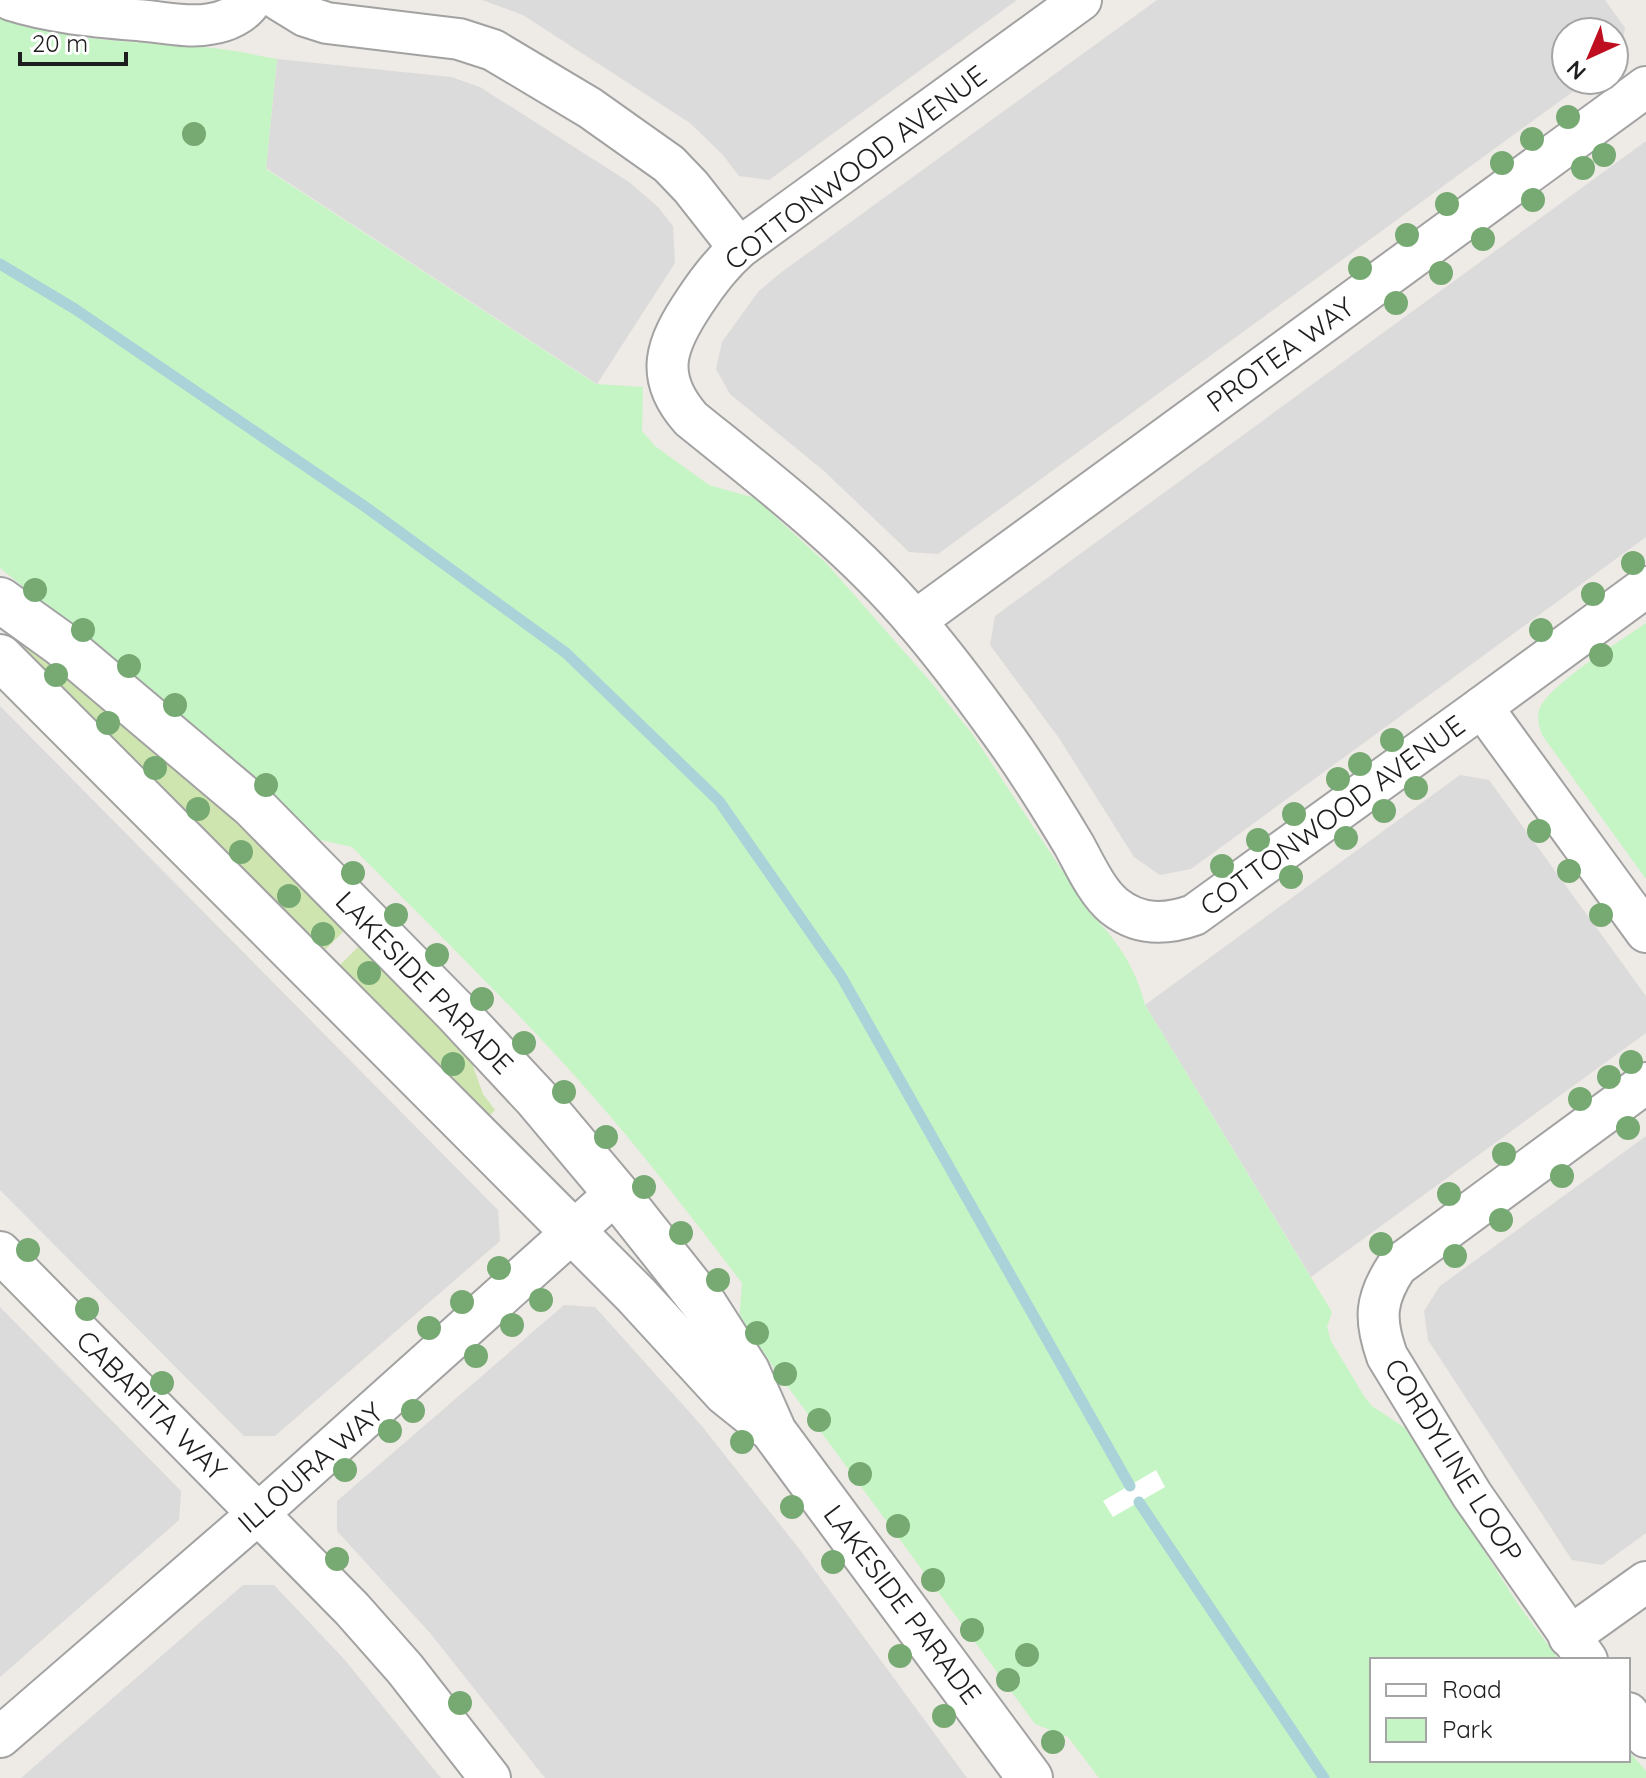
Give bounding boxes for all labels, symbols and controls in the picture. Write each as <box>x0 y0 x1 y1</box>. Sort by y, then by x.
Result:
scale bar <box>20 16 126 66</box>
north arrow <box>1550 16 1630 96</box>
text: 20 m <box>32 28 88 58</box>
text: N <box>1561 55 1592 86</box>
street label: COTTONWOOD AVENUE <box>717 57 993 277</box>
street label: PROTEA WAY <box>1199 289 1361 419</box>
street label: COTTONWOOD AVENUE <box>1193 707 1471 923</box>
street label: LAKESIDE PARADE <box>329 883 521 1081</box>
street label: CABARITA WAY <box>69 1322 235 1488</box>
street label: CORDYLINE LOOP <box>1377 1352 1531 1568</box>
street label: ILLOURA WAY <box>230 1394 390 1540</box>
street label: LAKESIDE PARADE <box>817 1497 989 1711</box>
legend <box>1370 1658 1630 1762</box>
text: Road <box>1442 1674 1502 1704</box>
text: Park <box>1442 1714 1493 1744</box>

